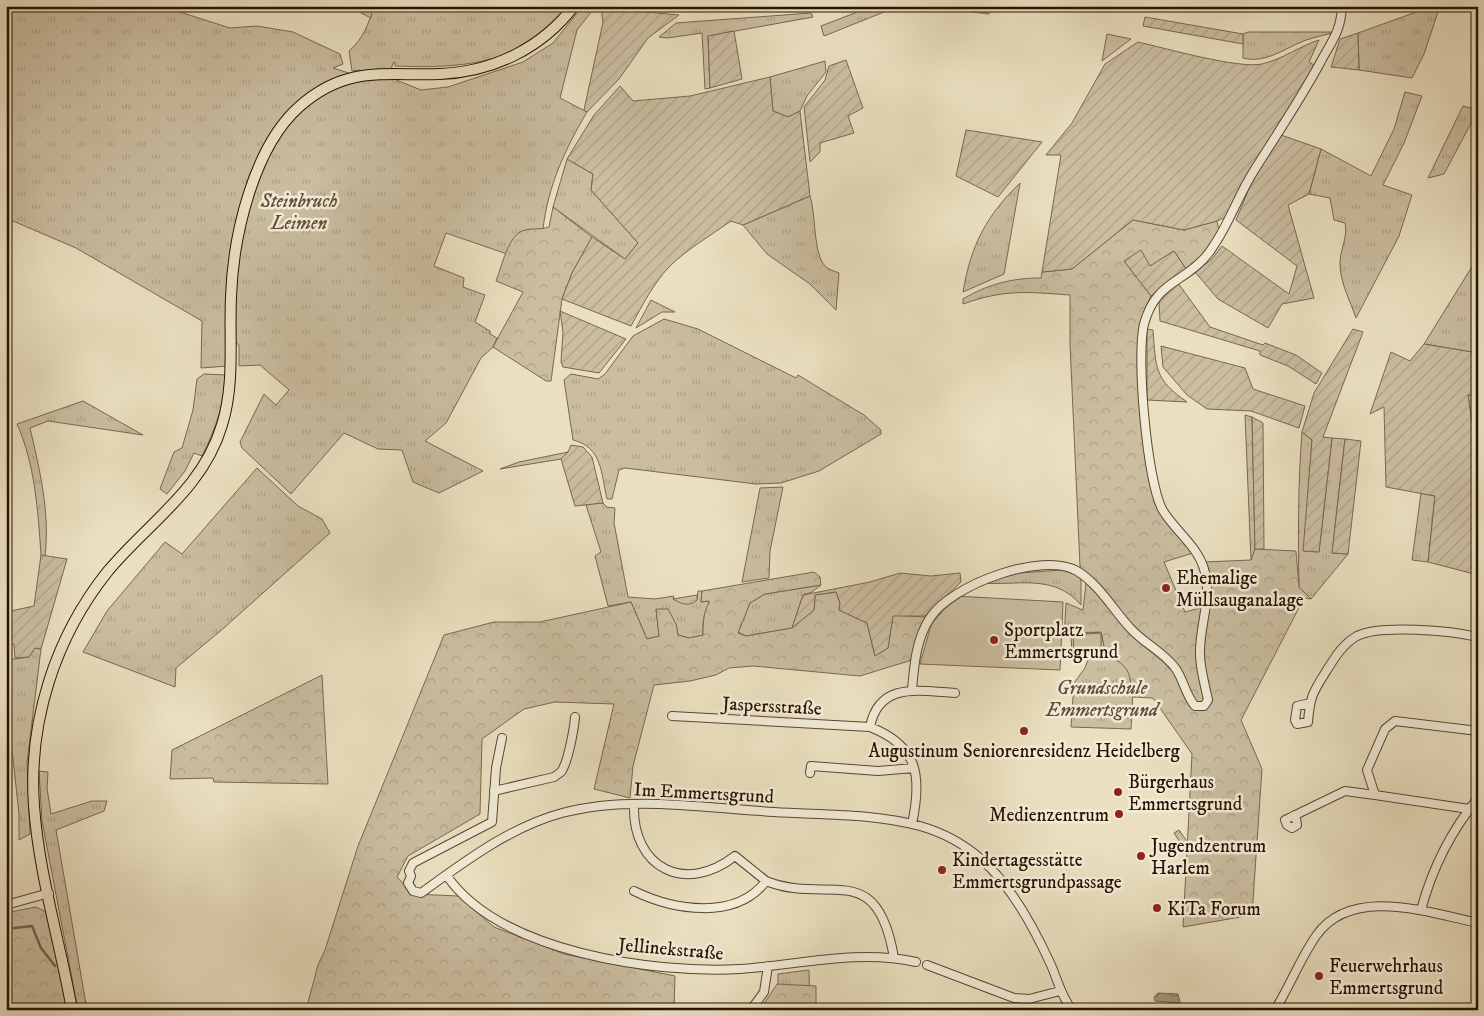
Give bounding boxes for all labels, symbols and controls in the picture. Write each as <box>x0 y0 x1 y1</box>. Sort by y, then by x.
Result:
park label: Steinbruch Leimen <box>259 190 338 235</box>
place label: Ehemalige Müllsauganalage <box>1176 567 1304 612</box>
marker: Ehemalige Müllsauganalage <box>1160 582 1172 594</box>
place label: Sportplatz Emmertsgrund <box>1004 619 1119 664</box>
marker: Sportplatz Emmertsgrund <box>988 634 1000 646</box>
park label: Grundschule Emmertsgrund <box>1045 677 1161 722</box>
street label: Jaspersstraße <box>720 692 822 721</box>
marker: Augustinum Seniorenresidenz Heidelberg <box>1018 725 1030 737</box>
place label: Augustinum Seniorenresidenz Heidelberg <box>868 740 1180 763</box>
place label: Bürgerhaus Emmertsgrund <box>1128 771 1243 816</box>
street label: Im Emmertsgrund <box>633 778 775 809</box>
marker: Bürgerhaus Emmertsgrund <box>1112 786 1124 798</box>
place label: Medienzentrum <box>989 804 1109 827</box>
marker: Medienzentrum <box>1113 808 1125 820</box>
place label: Jugendzentrum Harlem <box>1149 835 1266 880</box>
place label: Kindertagesstätte Emmertsgrundpassage <box>952 849 1122 894</box>
marker: Jugendzentrum Harlem <box>1135 850 1147 862</box>
marker: Kindertagesstätte Emmertsgrundpassage <box>936 864 948 876</box>
place label: KiTa Forum <box>1167 898 1261 921</box>
marker: KiTa Forum <box>1151 902 1163 914</box>
street label: Jellinekstraße <box>615 933 725 966</box>
place label: Feuerwehrhaus Emmertsgrund <box>1329 955 1444 1000</box>
marker: Feuerwehrhaus Emmertsgrund <box>1313 970 1325 982</box>

